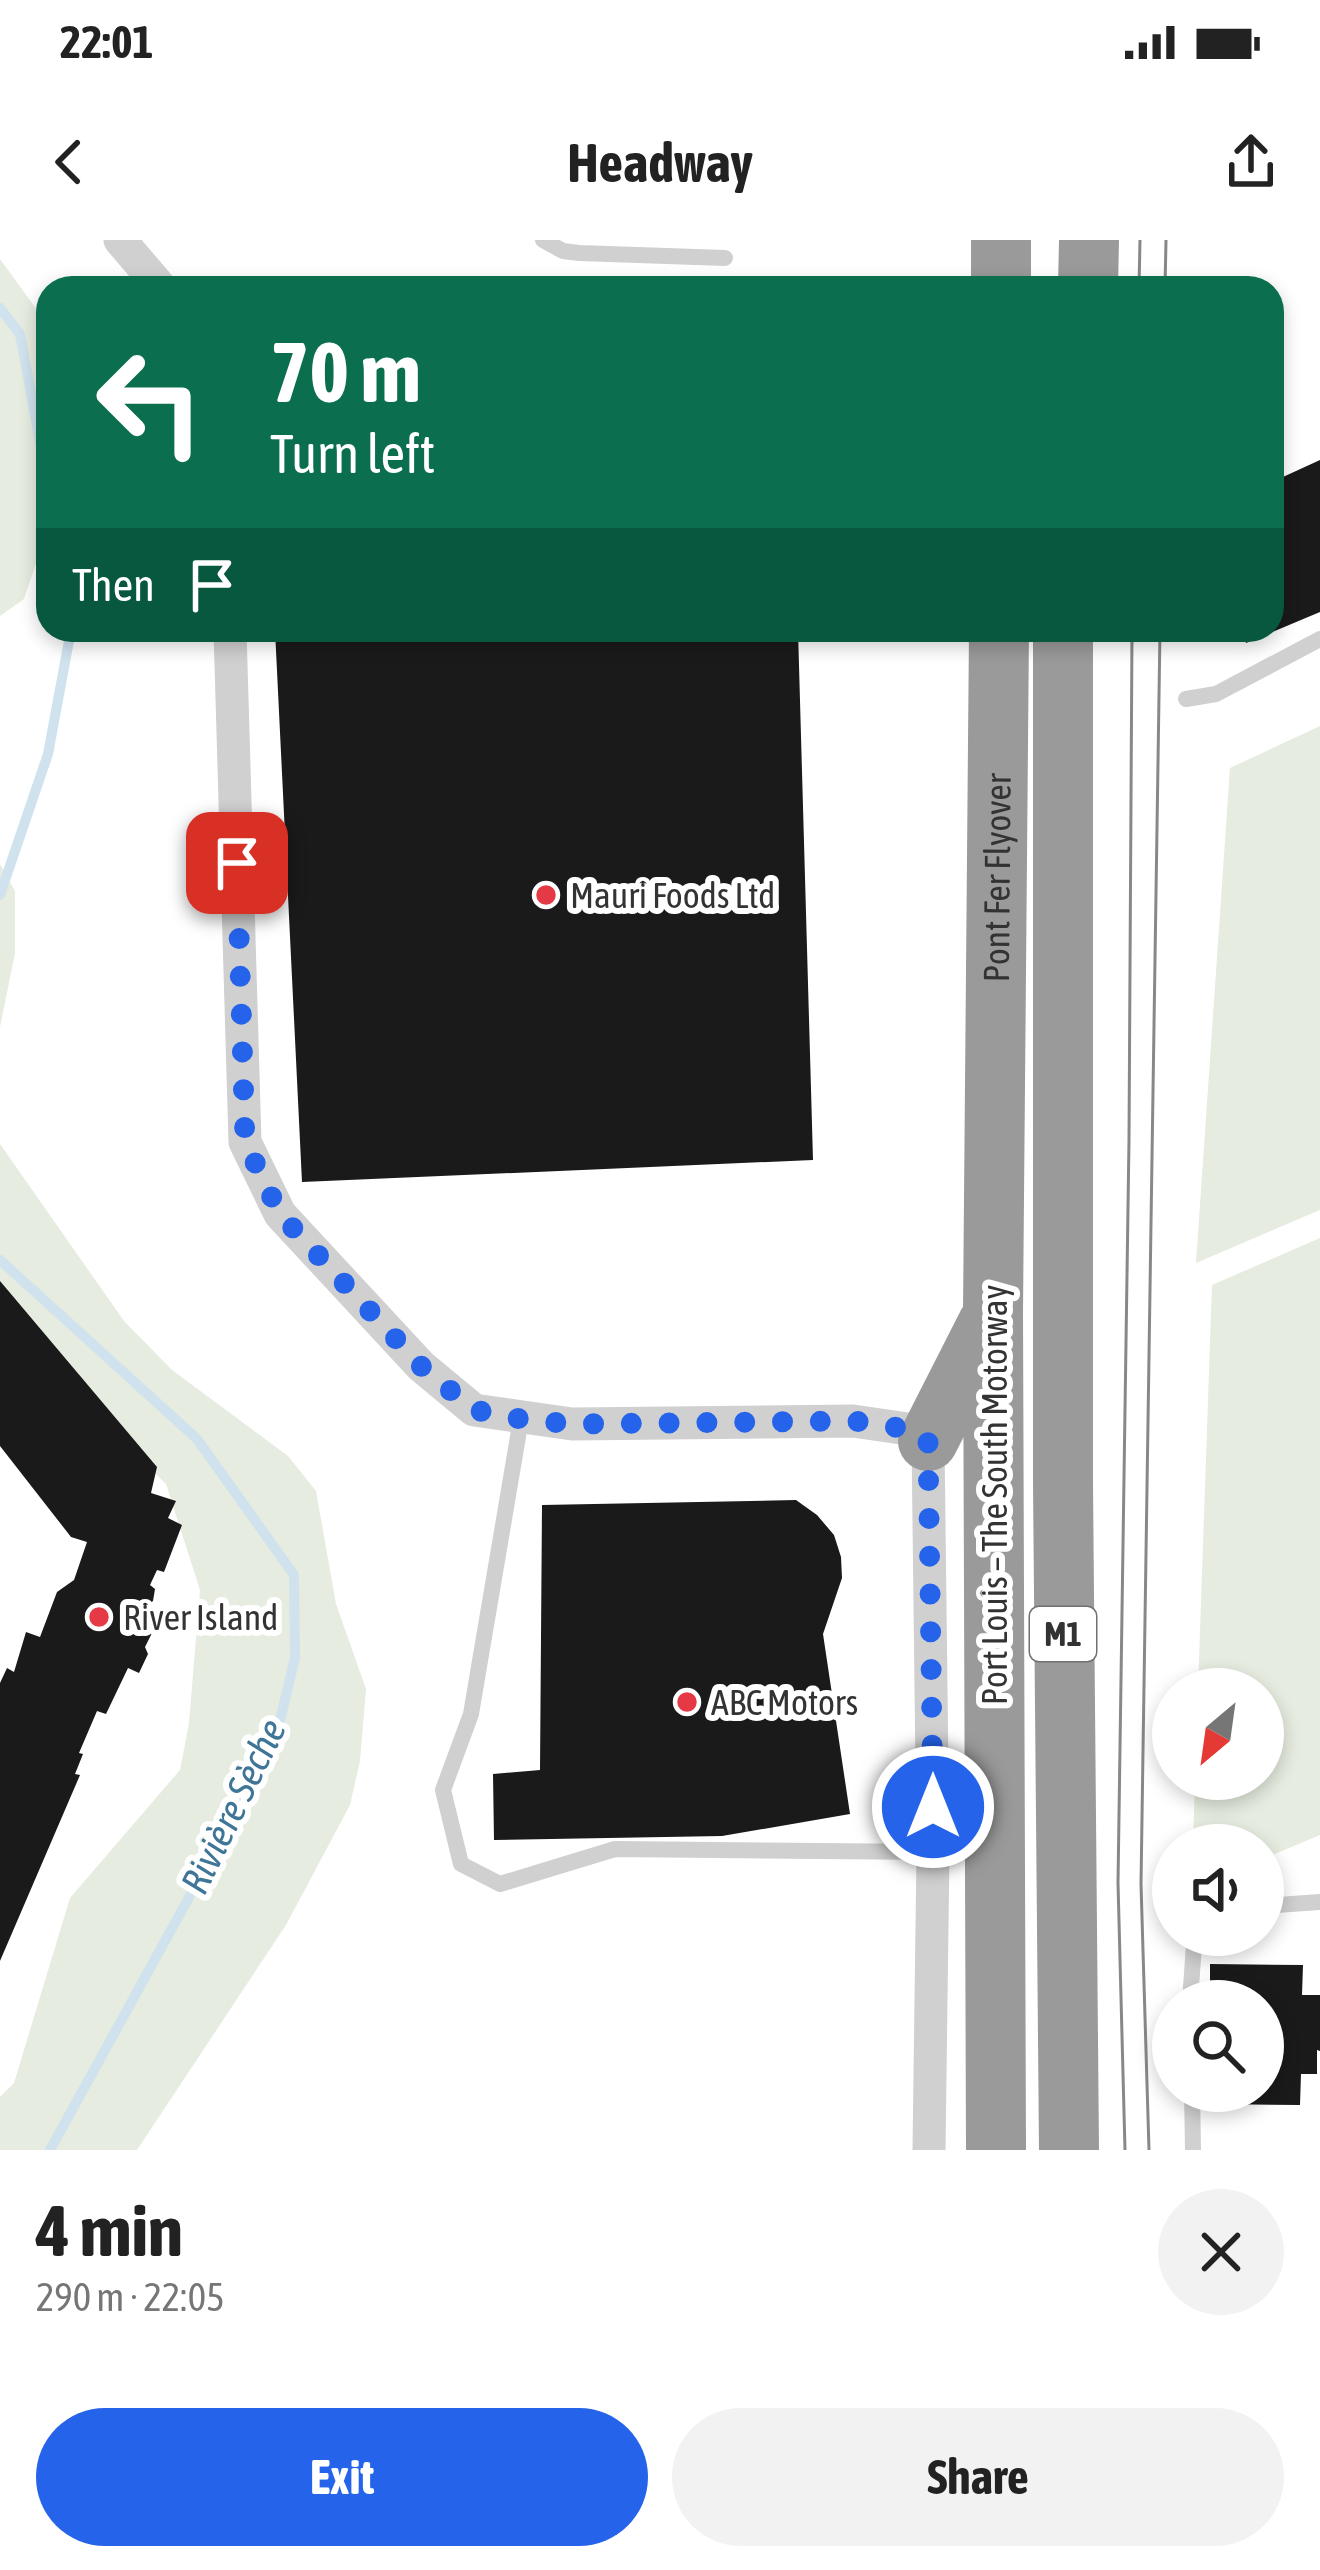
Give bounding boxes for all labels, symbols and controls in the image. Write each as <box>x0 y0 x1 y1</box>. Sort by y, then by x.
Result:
text: 22:01 <box>60 16 154 68</box>
icon: back <box>36 129 102 195</box>
icon: share <box>1218 129 1284 195</box>
text: Headway <box>567 132 753 193</box>
icon: left <box>72 324 228 480</box>
text: 70 m <box>270 324 421 420</box>
text: Turn left <box>270 423 435 484</box>
icon: arrive <box>179 552 245 618</box>
text: Then <box>72 559 155 611</box>
street label: Pont Fer Flyover <box>975 772 1019 983</box>
pin <box>186 812 288 914</box>
icon: arrive <box>204 830 270 896</box>
place label: Mauri Foods Ltd <box>570 874 775 916</box>
marker: Mauri Foods Ltd <box>533 882 559 908</box>
street label: Port Louis – The South Motorway <box>973 1285 1015 1705</box>
place label: River Island <box>123 1596 278 1638</box>
marker: River Island <box>86 1604 112 1630</box>
road number: M1 <box>1030 1607 1096 1661</box>
north arrow <box>1152 1668 1284 1800</box>
map controls <box>1152 1668 1284 2112</box>
place label: ABC Motors <box>711 1681 858 1723</box>
marker: ABC Motors <box>674 1689 700 1715</box>
water label: Rivière Sèche <box>172 1711 294 1901</box>
position arrow <box>870 1744 996 1870</box>
button: sound <box>1152 1824 1284 1956</box>
button: search <box>1152 1980 1284 2112</box>
text: 4 min <box>36 2189 183 2271</box>
button: close <box>1158 2189 1284 2315</box>
text: 290 m · 22:05 <box>36 2275 225 2319</box>
button: Exit <box>36 2408 648 2546</box>
button: Share <box>672 2408 1284 2546</box>

